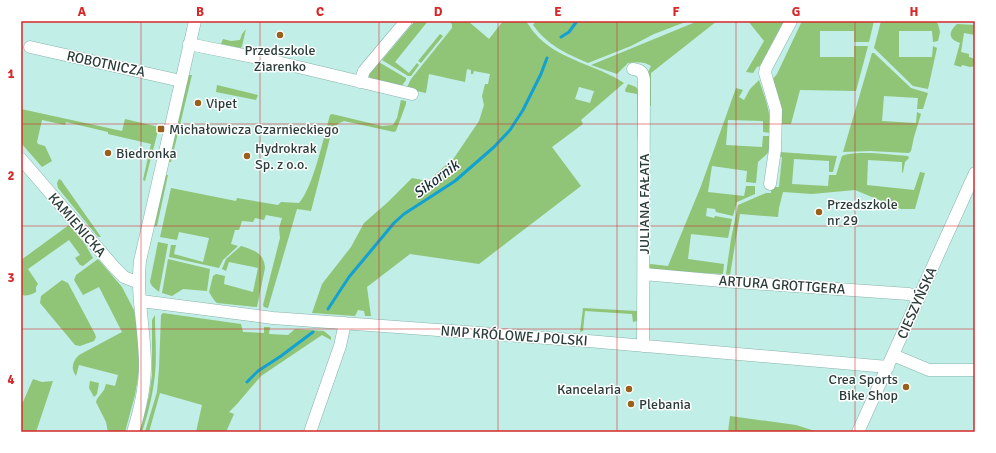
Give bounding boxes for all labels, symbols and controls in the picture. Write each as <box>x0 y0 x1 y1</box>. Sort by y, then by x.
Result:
text: A <box>78 4 87 20</box>
text: B <box>196 4 204 20</box>
text: C <box>316 4 324 20</box>
text: D <box>434 4 443 20</box>
text: E <box>554 4 562 20</box>
text: F <box>673 4 680 20</box>
text: G <box>792 4 800 20</box>
text: H <box>910 4 918 20</box>
marker: Przedszkole Ziarenko <box>275 30 285 40</box>
place label: Przedszkole Ziarenko <box>245 42 315 75</box>
street label: ROBOTNICZA <box>65 47 147 81</box>
text: 1 <box>7 66 15 82</box>
place label: Vipet <box>206 95 237 112</box>
marker: Vipet <box>193 98 203 108</box>
place label: Michałowicza Czarnieckiego <box>169 121 339 138</box>
marker: Michałowicza Czarnieckiego <box>156 124 166 134</box>
place label: Hydrokrak Sp. z o.o. <box>255 140 317 173</box>
place label: Biedronka <box>116 145 177 162</box>
marker: Biedronka <box>103 148 113 158</box>
marker: Hydrokrak Sp. z o.o. <box>242 151 252 161</box>
street label: JULIANA FAŁATA <box>636 153 653 255</box>
water label: Sikornik <box>410 155 464 202</box>
text: 2 <box>7 168 15 184</box>
street label: KAMIENICKA <box>45 190 110 261</box>
place label: Przedszkole nr 29 <box>827 196 898 229</box>
marker: Przedszkole nr 29 <box>814 207 824 217</box>
street label: CIESZYŃSKA <box>894 264 941 342</box>
text: 3 <box>7 270 15 286</box>
street label: ARTURA GROTTGERA <box>718 272 846 298</box>
street label: NMP KRÓLOWEJ POLSKI <box>440 322 588 350</box>
place label: Crea Sports Bike Shop <box>829 371 898 404</box>
text: 4 <box>7 372 15 388</box>
place label: Kancelaria <box>557 381 621 398</box>
marker: Crea Sports Bike Shop <box>901 382 911 392</box>
marker: Kancelaria <box>624 384 634 394</box>
place label: Plebania <box>639 396 691 413</box>
marker: Plebania <box>626 399 636 409</box>

